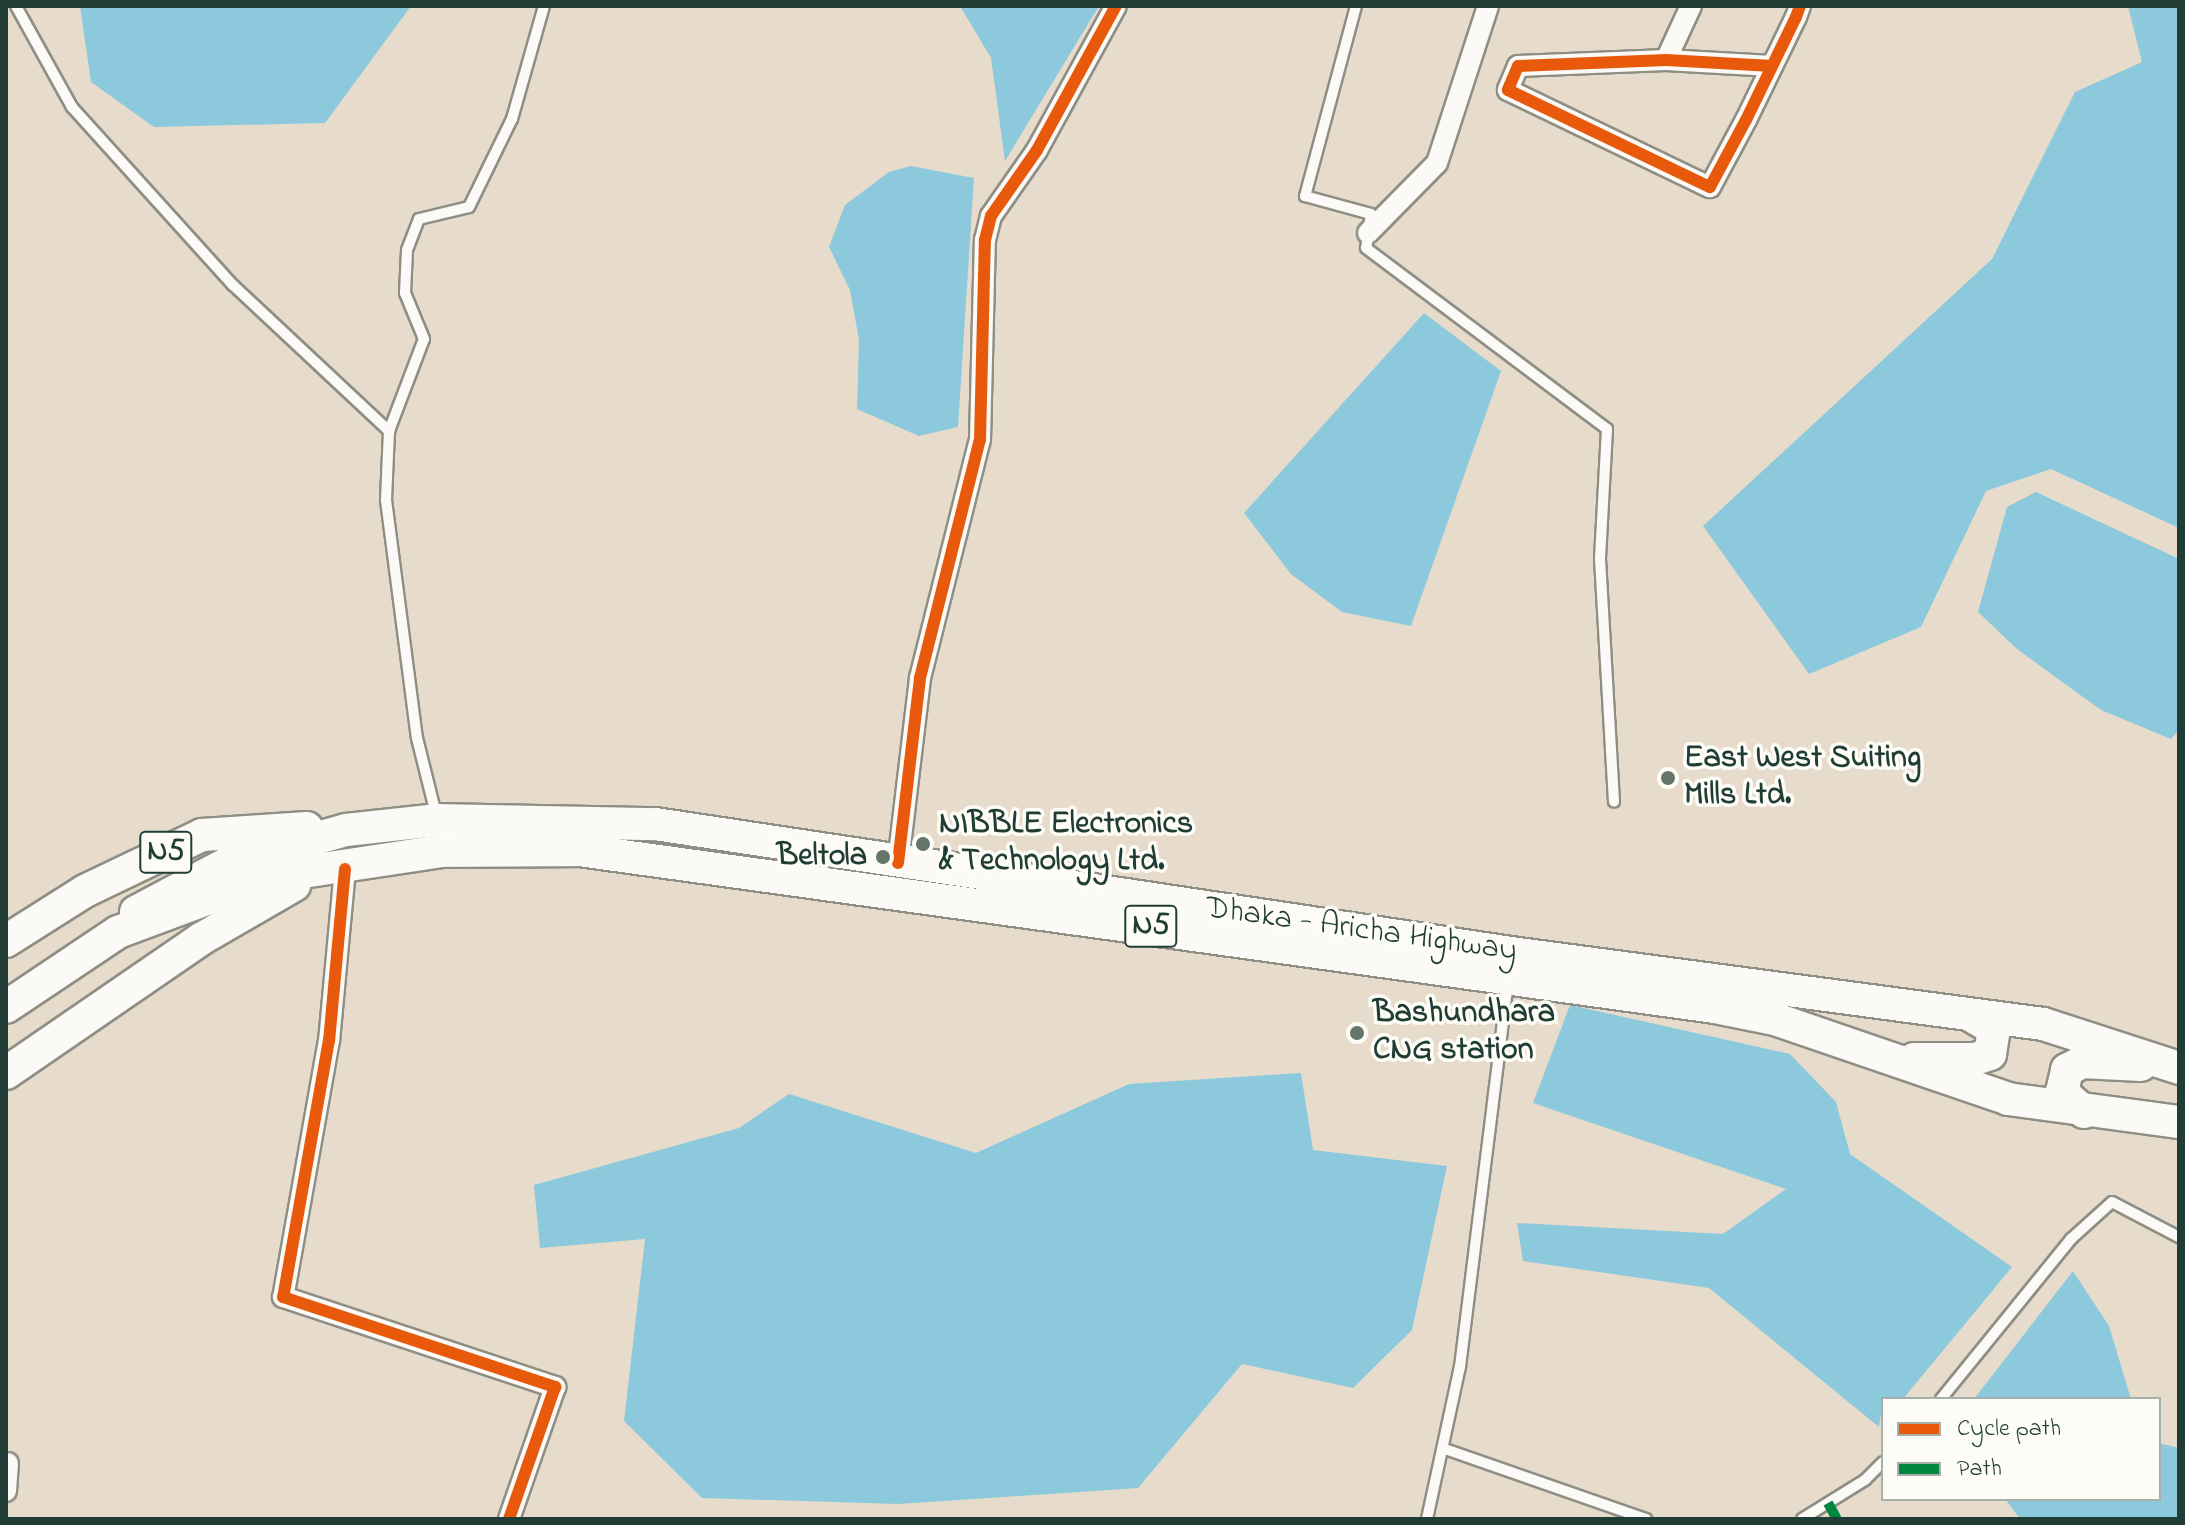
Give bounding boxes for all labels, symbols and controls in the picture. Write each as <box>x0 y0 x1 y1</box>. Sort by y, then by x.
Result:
place label: East West Suiting Mills Ltd. <box>1684 741 1921 816</box>
marker: East West Suiting Mills Ltd. <box>1659 769 1677 787</box>
place label: NIBBLE Electronics & Technology Ltd. <box>939 807 1193 882</box>
road number: N5 <box>138 826 194 878</box>
marker: NIBBLE Electronics & Technology Ltd. <box>914 835 932 853</box>
place label: Beltola <box>777 838 867 876</box>
marker: Beltola <box>874 848 892 866</box>
street label: Dhaka - Aricha Highway <box>1203 890 1519 972</box>
road number: N5 <box>1123 900 1179 952</box>
place label: Bashundhara CNG station <box>1373 996 1555 1071</box>
marker: Bashundhara CNG station <box>1348 1024 1366 1042</box>
legend <box>1881 1397 2161 1501</box>
text: Cycle path <box>1957 1412 2061 1447</box>
text: Path <box>1957 1452 2002 1487</box>

